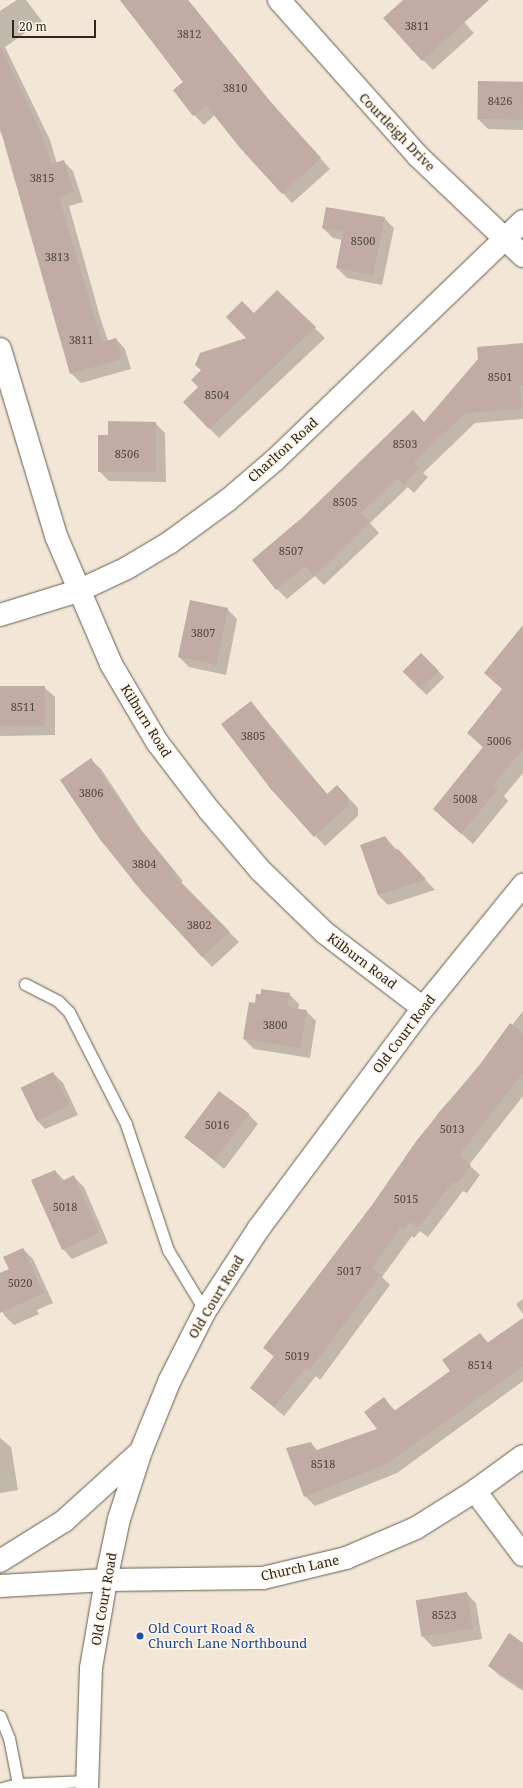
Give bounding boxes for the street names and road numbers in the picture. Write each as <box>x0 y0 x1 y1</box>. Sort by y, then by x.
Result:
street label: Courtleigh Drive <box>356 90 438 174</box>
street label: Charlton Road <box>245 414 321 486</box>
street label: Kilburn Road <box>117 682 175 760</box>
street label: Kilburn Road <box>324 930 400 992</box>
street label: Old Court Road <box>369 992 439 1076</box>
street label: Old Court Road <box>185 1253 247 1341</box>
street label: Old Court Road <box>88 1551 120 1647</box>
street label: Church Lane <box>260 1552 340 1584</box>

